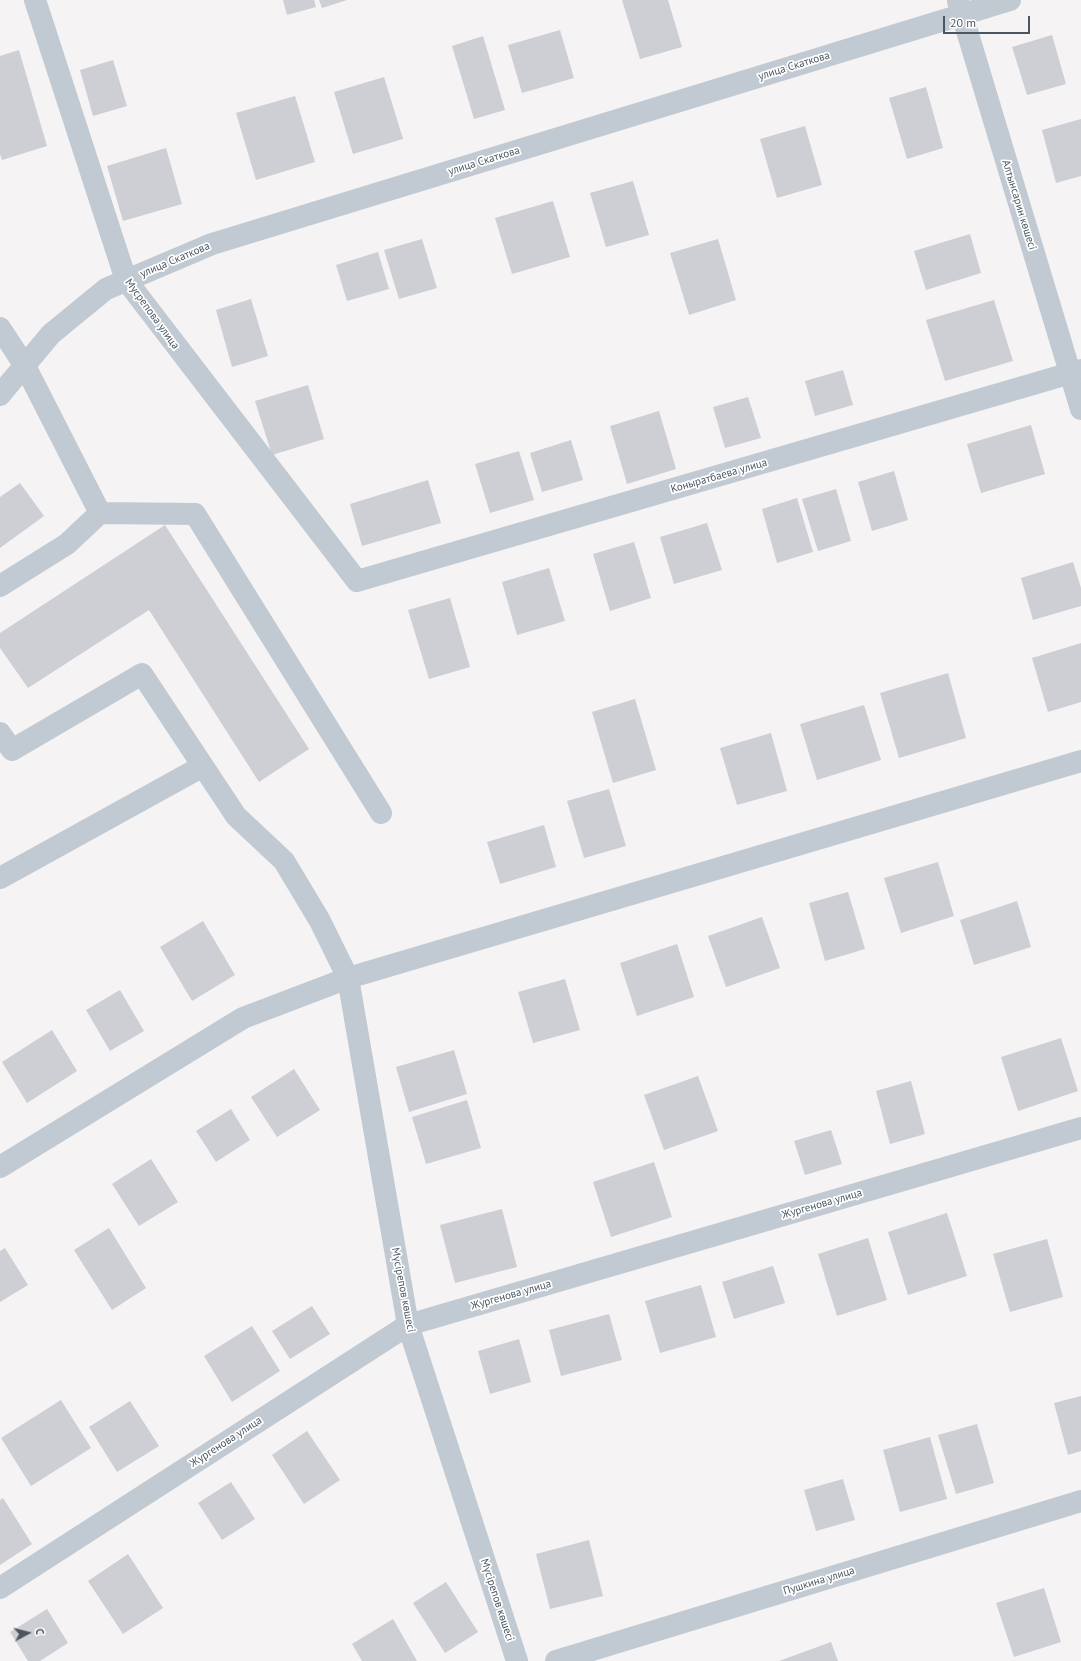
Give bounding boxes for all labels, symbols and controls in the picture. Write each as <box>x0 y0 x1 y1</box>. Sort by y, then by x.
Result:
scale bar <box>945 8 1032 34</box>
text: 20 m <box>950 15 976 30</box>
street label: улица Скаткова <box>757 49 831 83</box>
street label: улица Скаткова <box>447 144 521 178</box>
street label: Алтынсарин көшесі <box>999 158 1039 252</box>
street label: улица Скаткова <box>138 239 212 281</box>
street label: Мусрепова улица <box>122 276 182 352</box>
street label: Коныратбаева улица <box>669 456 769 496</box>
street label: Жургенова улица <box>780 1186 864 1222</box>
street label: Мүсірепов көшесі <box>388 1246 418 1334</box>
street label: Жургенова улица <box>469 1277 553 1313</box>
street label: Жургенова улица <box>188 1414 264 1470</box>
street label: Мүсірепов көшесі <box>477 1557 517 1643</box>
street label: Пушкина улица <box>782 1564 856 1598</box>
north arrow <box>8 1613 48 1653</box>
text: С <box>33 1628 47 1635</box>

